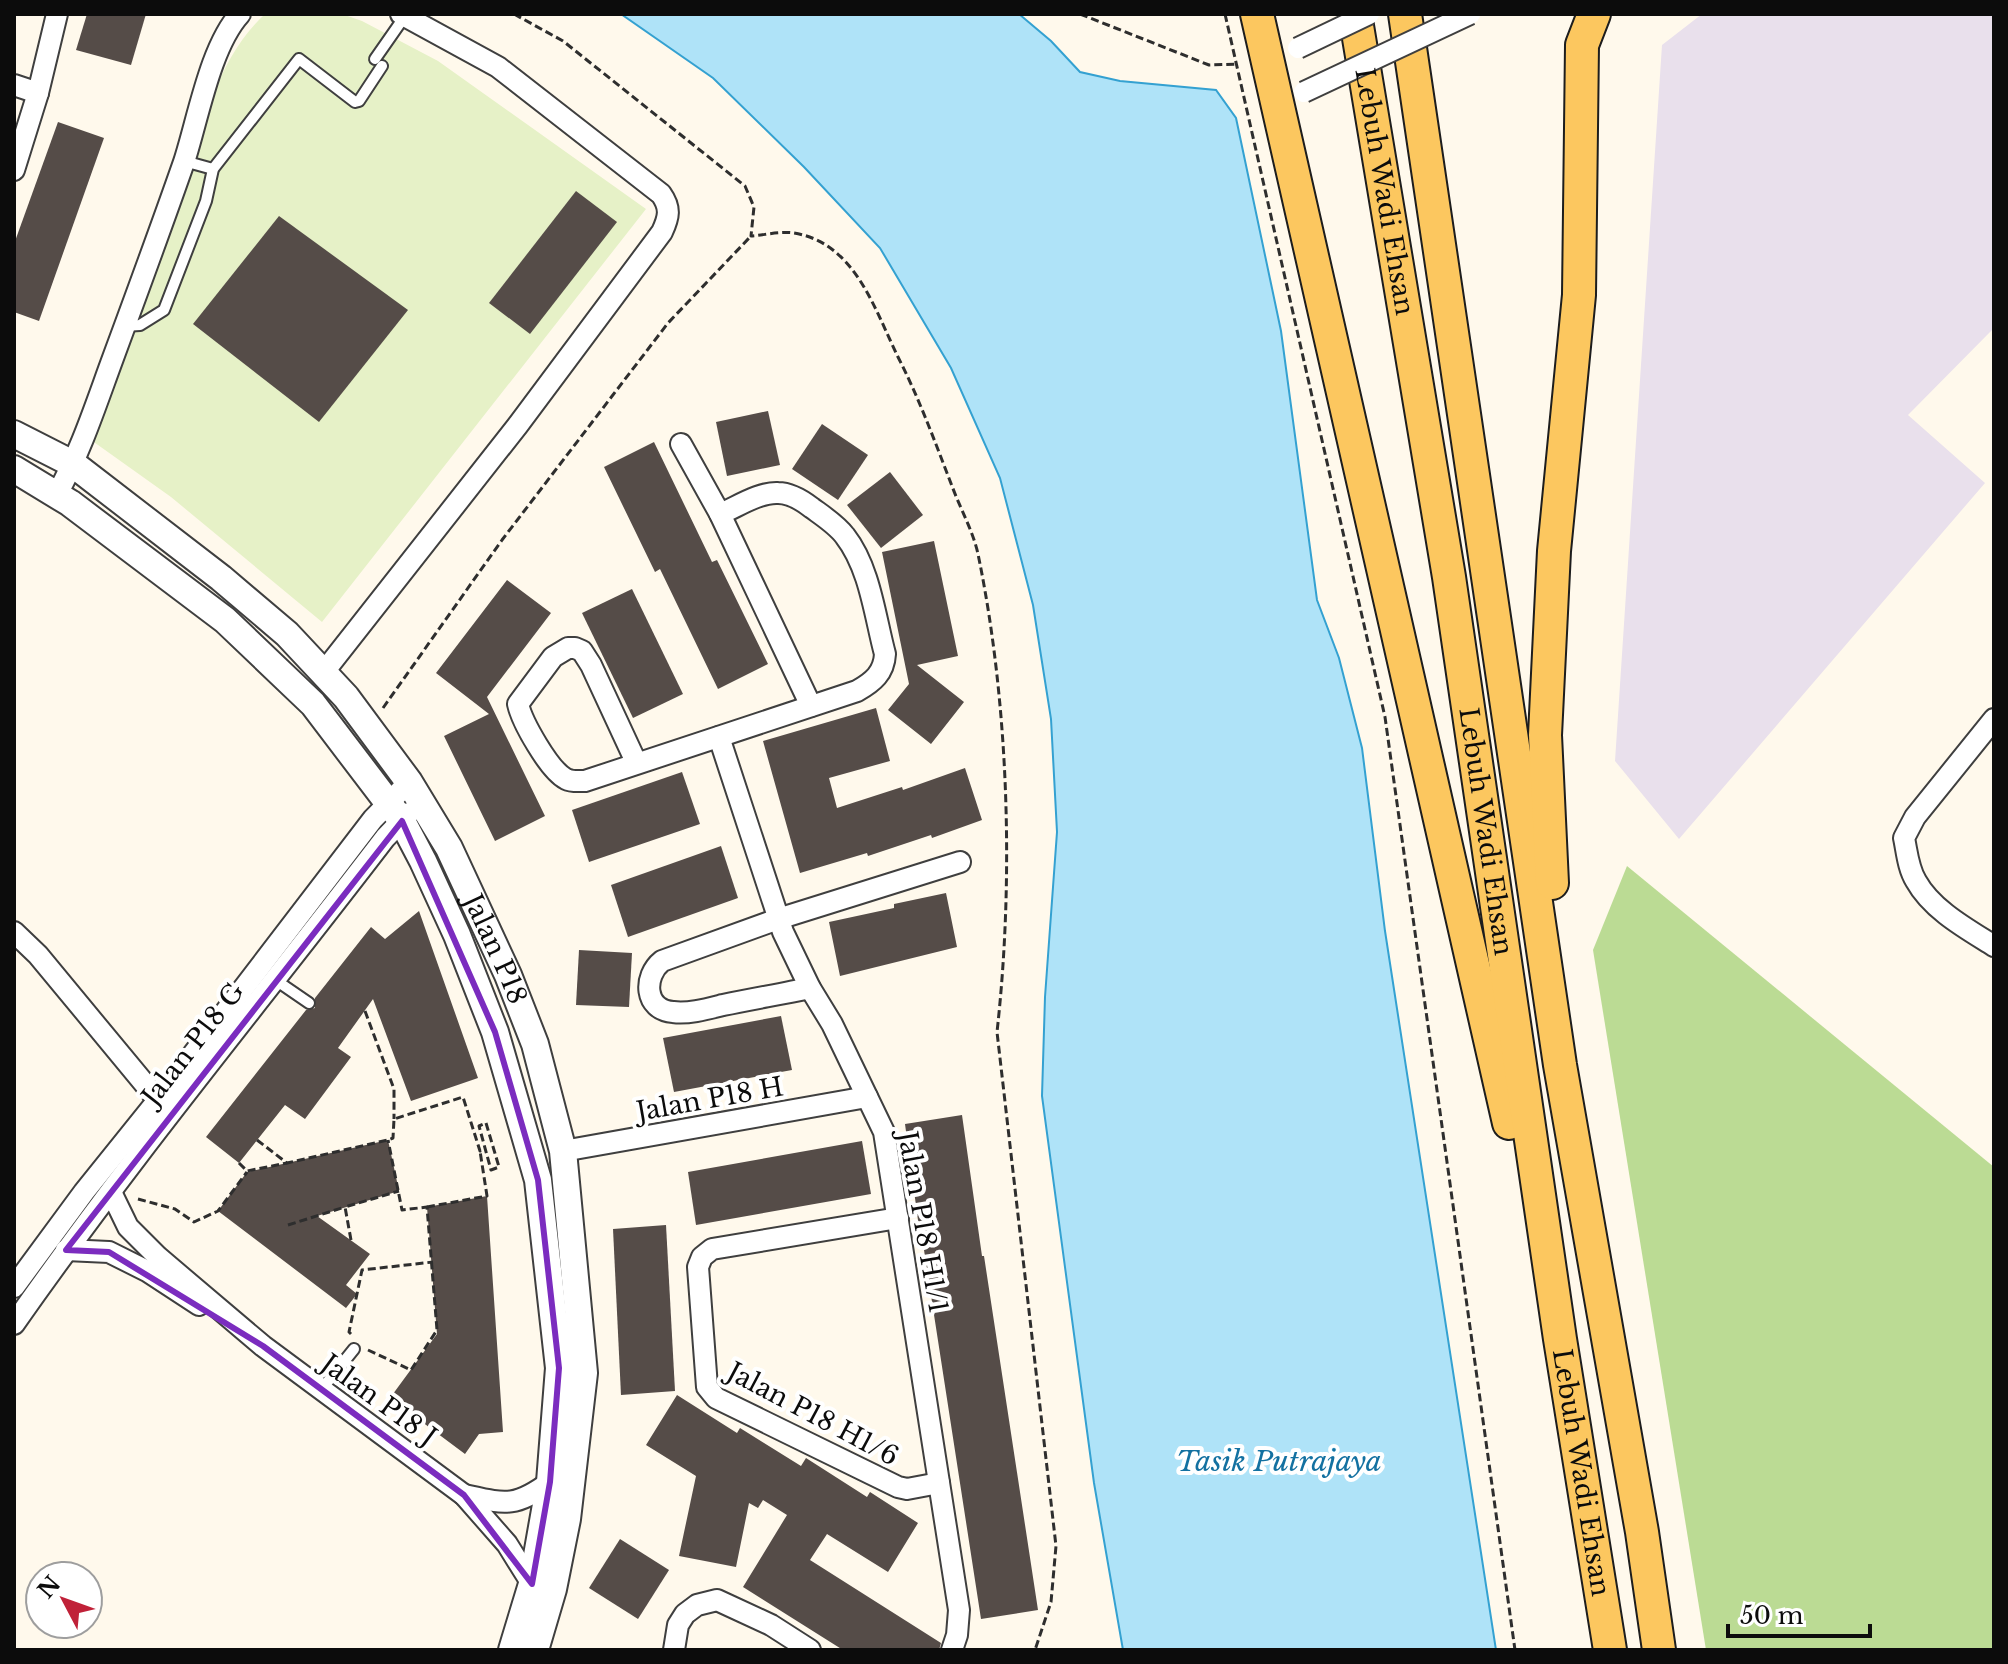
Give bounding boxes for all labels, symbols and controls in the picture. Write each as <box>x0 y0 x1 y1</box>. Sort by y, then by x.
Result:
street label: Lebuh Wadi Ehsan <box>1348 66 1421 318</box>
street label: Lebuh Wadi Ehsan <box>1452 705 1520 958</box>
street label: Jalan P18 <box>455 886 534 1009</box>
street label: Jalan P18 G <box>133 976 251 1114</box>
street label: Jalan P18 H <box>631 1070 786 1128</box>
street label: Jalan P18 H1/1 <box>891 1126 955 1315</box>
street label: Jalan P18 J <box>313 1346 443 1453</box>
street label: Lebuh Wadi Ehsan <box>1546 1346 1617 1599</box>
street label: Jalan P18 H1/6 <box>719 1354 904 1472</box>
water label: Tasik Putrajaya <box>1176 1444 1382 1479</box>
north arrow <box>24 1560 104 1640</box>
text: N <box>32 1570 66 1604</box>
scale bar <box>1728 1588 1870 1638</box>
text: 50 m <box>1740 1601 1804 1630</box>

